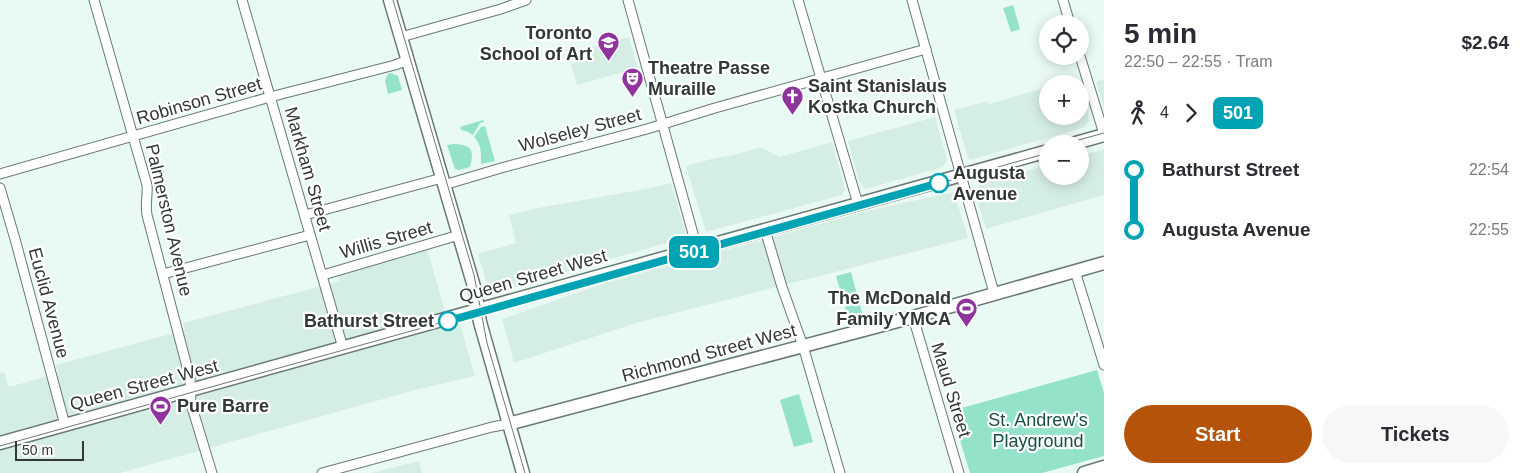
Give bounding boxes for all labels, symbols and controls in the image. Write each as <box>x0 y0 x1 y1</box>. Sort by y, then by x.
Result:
map controls <box>1039 15 1089 185</box>
button: locate <box>1039 15 1089 65</box>
text: 5 min <box>1124 18 1197 49</box>
place label: Toronto School of Art <box>480 23 592 64</box>
school or university icon: Toronto School of Art <box>596 31 620 62</box>
text: $2.64 <box>1461 32 1509 53</box>
text: 22:50 – 22:55 · Tram <box>1124 53 1273 70</box>
place label: Theatre Passe Muraille <box>648 58 770 99</box>
theatre icon: Theatre Passe Muraille <box>620 66 644 97</box>
street label: Robinson Street <box>134 74 264 128</box>
button: + <box>1039 75 1089 125</box>
place label: Saint Stanislaus Kostka Church <box>808 76 947 117</box>
church icon: Saint Stanislaus Kostka Church <box>780 84 804 115</box>
icon: walk <box>1124 99 1152 127</box>
icon: forward <box>1177 99 1205 127</box>
text: 501 <box>1223 103 1253 123</box>
street label: Wolseley Street <box>517 104 643 156</box>
text: 4 <box>1160 104 1169 121</box>
street label: Markham Street <box>281 105 335 233</box>
button: − <box>1039 135 1089 185</box>
street label: Palmerston Avenue <box>142 142 196 298</box>
text: Bathurst Street <box>1162 159 1299 180</box>
text: 22:54 <box>1469 161 1509 178</box>
place label: Augusta Avenue <box>953 163 1026 204</box>
marker: Augusta Avenue <box>929 173 949 193</box>
street label: Willis Street <box>338 217 434 263</box>
text: Augusta Avenue <box>1162 219 1311 240</box>
text: 22:55 <box>1469 221 1509 238</box>
line badge: 501 <box>665 236 723 268</box>
text: 501 <box>679 242 709 262</box>
street label: Euclid Avenue <box>25 245 73 361</box>
street label: Queen Street West <box>457 245 609 307</box>
place label: The McDonald Family YMCA <box>828 288 951 329</box>
sports icon: The McDonald Family YMCA <box>955 296 979 327</box>
place label: Bathurst Street <box>304 311 434 331</box>
marker: Bathurst Street <box>438 311 458 331</box>
street label: Richmond Street West <box>620 320 798 386</box>
street label: Maud Street <box>927 340 975 440</box>
street label: Queen Street West <box>68 356 220 414</box>
sports icon: Pure Barre <box>149 394 173 425</box>
place label: Pure Barre <box>177 396 269 416</box>
button: Start <box>1124 405 1312 463</box>
button: Tickets <box>1322 405 1509 463</box>
park label: St. Andrew's Playground <box>988 410 1088 451</box>
scale bar <box>15 438 84 461</box>
text: 50 m <box>22 442 53 458</box>

